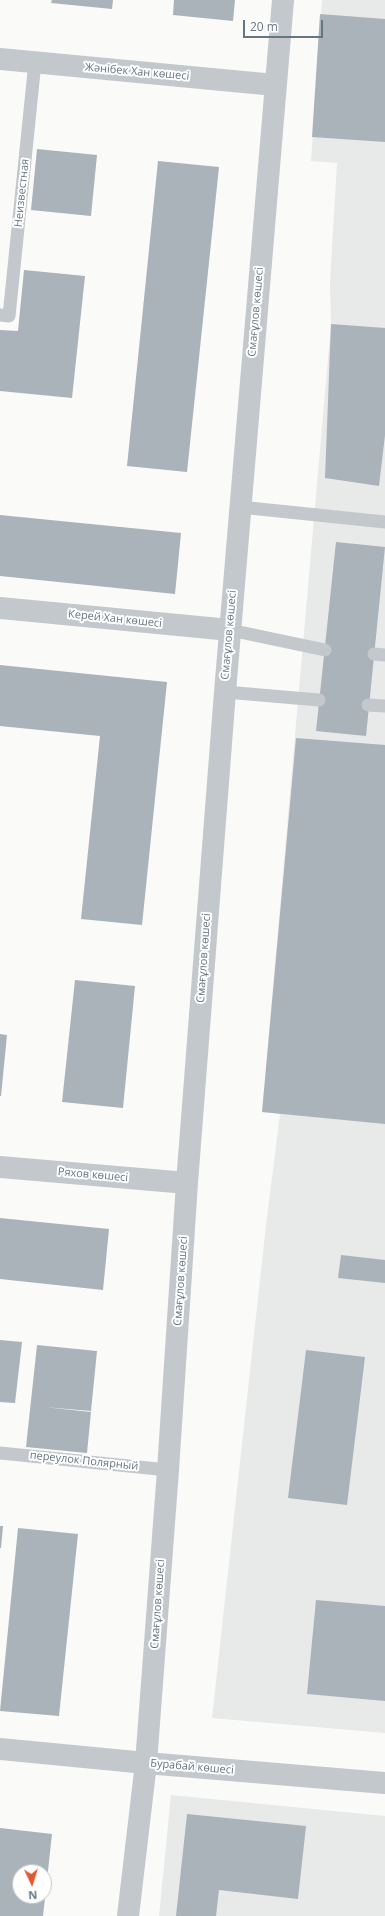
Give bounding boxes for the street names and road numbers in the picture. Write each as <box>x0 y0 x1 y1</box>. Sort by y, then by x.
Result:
street label: Жәнібек Хан көшесі <box>84 61 190 83</box>
street label: Неизвестная <box>12 158 32 228</box>
street label: Смағұлов көшесі <box>246 267 266 357</box>
street label: Смағұлов көшесі <box>219 590 239 680</box>
street label: Керей Хан көшесі <box>67 608 163 630</box>
street label: Смағұлов көшесі <box>194 913 214 1003</box>
street label: Ряхов көшесі <box>57 1165 129 1185</box>
street label: Смағұлов көшесі <box>171 1236 191 1326</box>
street label: переулок Полярный <box>29 1449 139 1473</box>
street label: Смағұлов көшесі <box>148 1559 168 1649</box>
street label: Бурабай көшесі <box>150 1757 234 1777</box>

